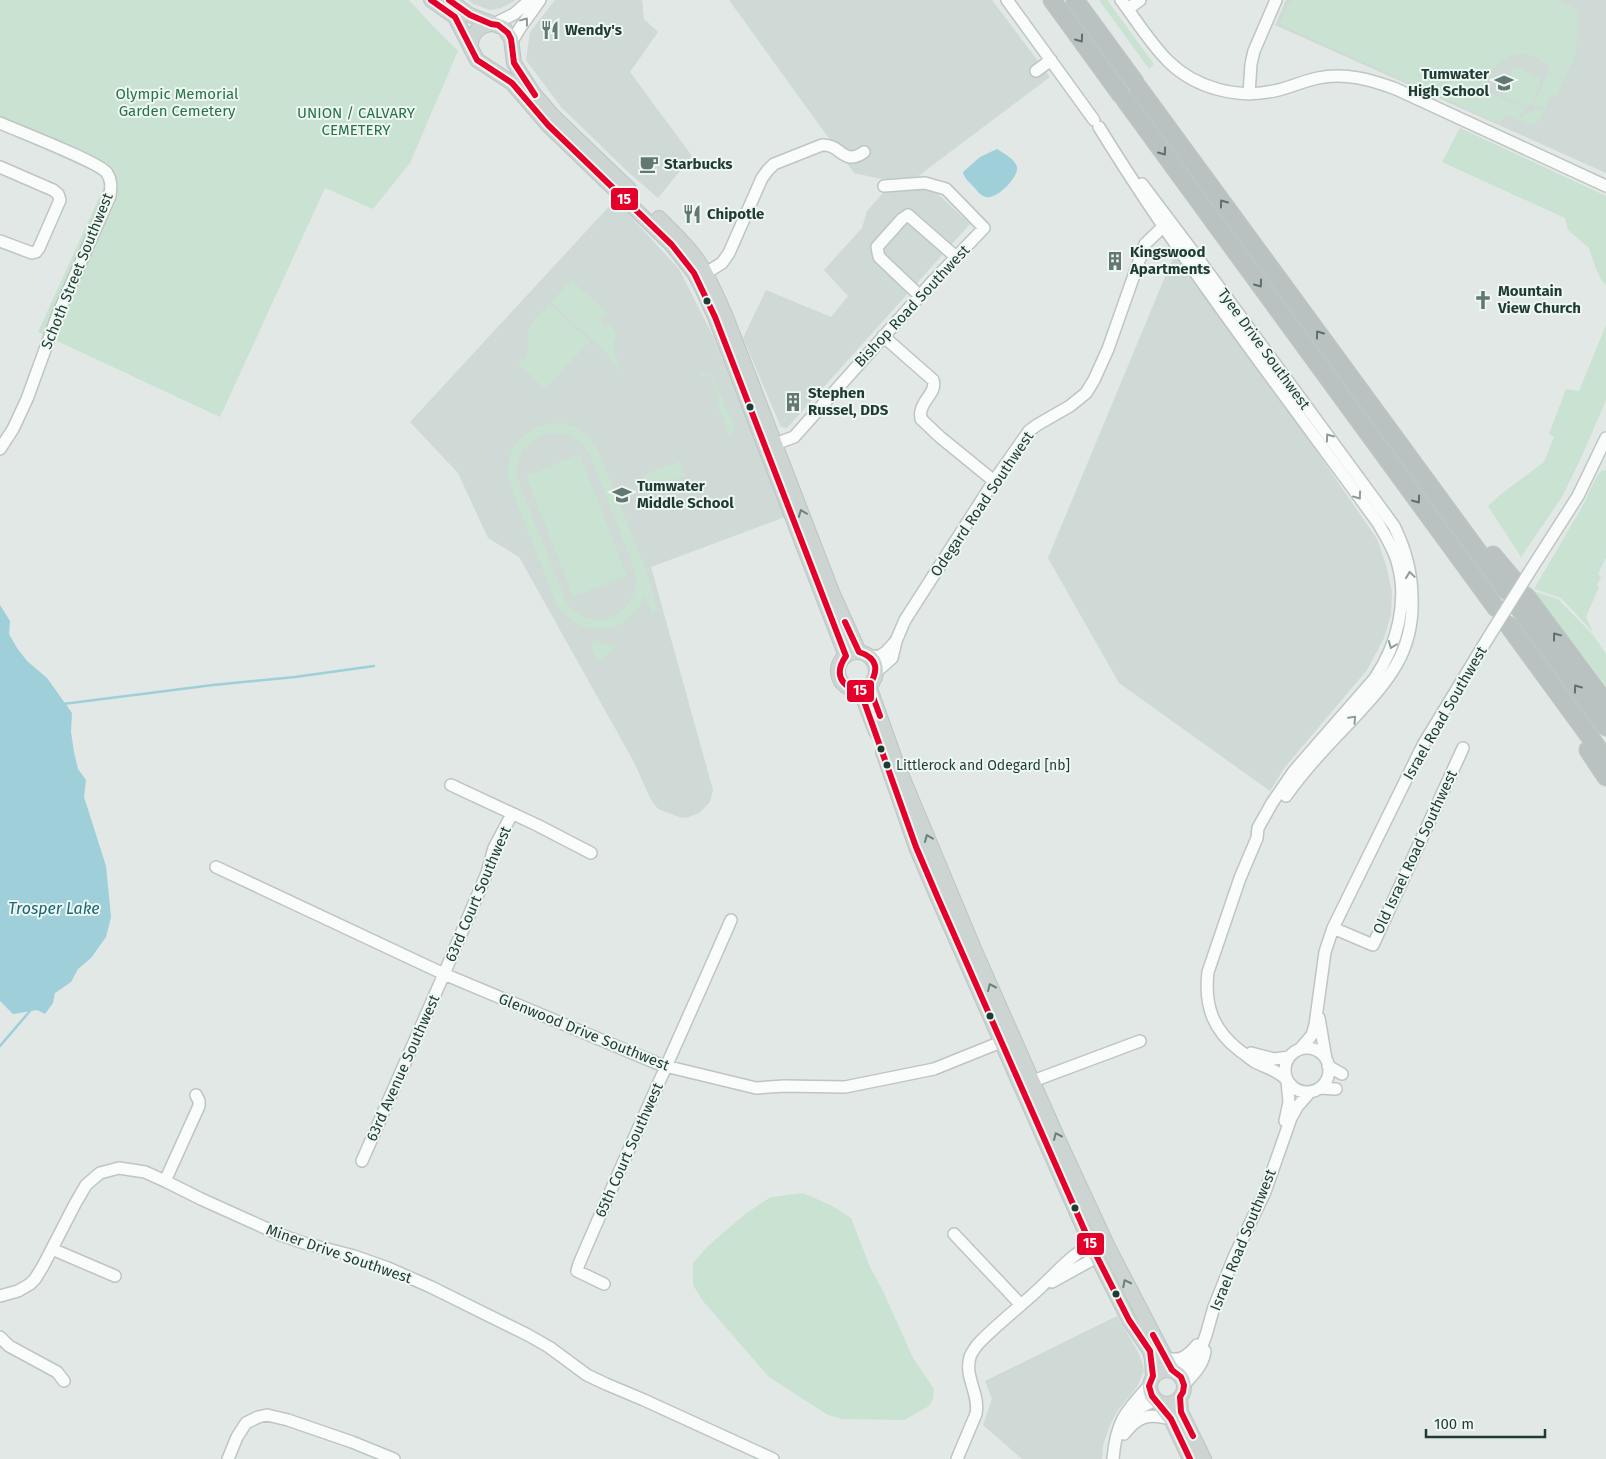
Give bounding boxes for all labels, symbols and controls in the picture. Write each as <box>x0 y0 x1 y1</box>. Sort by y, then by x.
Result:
one-way arrow <box>519 17 528 27</box>
restaurant icon: Wendy's <box>539 19 561 41</box>
place label: Wendy's <box>565 21 622 39</box>
one-way arrow <box>1074 33 1083 43</box>
place label: Tumwater High School <box>1408 65 1490 100</box>
school or university icon: Tumwater High School <box>1493 72 1515 94</box>
park label: Olympic Memorial Garden Cemetery <box>115 85 239 120</box>
park label: UNION / CALVARY CEMETERY <box>297 104 416 139</box>
one-way arrow <box>1157 147 1166 156</box>
cafe icon: Starbucks <box>638 153 660 175</box>
place label: Starbucks <box>664 155 733 173</box>
line badge: 15 <box>610 187 639 211</box>
street label: Schoth Street Southwest <box>37 190 117 352</box>
text: 15 <box>617 191 631 208</box>
one-way arrow <box>1220 199 1229 208</box>
restaurant icon: Chipotle <box>681 203 703 225</box>
place label: Chipotle <box>707 205 764 223</box>
street label: Bishop Road Southwest <box>851 241 974 371</box>
place label: Kingswood Apartments <box>1129 243 1210 278</box>
building icon: Kingswood Apartments <box>1104 250 1126 272</box>
one-way arrow <box>1253 278 1262 288</box>
place label: Mountain View Church <box>1497 282 1581 317</box>
street label: Tyee Drive Southwest <box>1214 285 1314 413</box>
church icon: Mountain View Church <box>1472 289 1494 311</box>
unlabelled marker <box>702 296 712 306</box>
one-way arrow <box>1316 330 1325 340</box>
place label: Stephen Russel, DDS <box>808 384 889 419</box>
building icon: Stephen Russel, DDS <box>782 391 804 413</box>
unlabelled marker <box>745 402 755 412</box>
street label: Odegard Road Southwest <box>927 427 1038 580</box>
one-way arrow <box>1326 434 1334 443</box>
place label: Tumwater Middle School <box>637 477 734 512</box>
school or university icon: Tumwater Middle School <box>611 484 633 506</box>
one-way arrow <box>1352 490 1361 500</box>
one-way arrow <box>1411 494 1419 503</box>
one-way arrow <box>798 509 808 518</box>
one-way arrow <box>1406 571 1416 579</box>
one-way arrow <box>1553 632 1562 642</box>
one-way arrow <box>1388 641 1398 649</box>
street label: Israel Road Southwest <box>1399 643 1491 783</box>
line badge: 15 <box>846 679 875 703</box>
text: 15 <box>853 682 867 699</box>
one-way arrow <box>1574 684 1583 694</box>
one-way arrow <box>1347 715 1356 724</box>
unlabelled marker <box>876 744 886 754</box>
place label: Littlerock and Odegard [nb] <box>896 757 1070 774</box>
marker: Littlerock and Odegard [nb] <box>882 760 892 770</box>
street label: Old Israel Road Southwest <box>1369 767 1461 937</box>
street label: 63rd Court Southwest <box>441 823 515 965</box>
one-way arrow <box>924 834 934 842</box>
water label: Trosper Lake <box>8 899 100 918</box>
one-way arrow <box>987 983 997 992</box>
street label: Glenwood Drive Southwest <box>496 990 672 1075</box>
street label: 63rd Avenue Southwest <box>363 991 444 1144</box>
unlabelled marker <box>985 1011 995 1021</box>
street label: 65th Court Southwest <box>591 1079 667 1220</box>
one-way arrow <box>1052 1132 1063 1141</box>
street label: Israel Road Southwest <box>1206 1166 1280 1313</box>
unlabelled marker <box>1070 1203 1080 1213</box>
street label: Miner Drive Southwest <box>264 1221 415 1288</box>
line badge: 15 <box>1076 1232 1105 1256</box>
text: 15 <box>1083 1235 1097 1252</box>
one-way arrow <box>1122 1279 1132 1288</box>
unlabelled marker <box>1111 1289 1121 1299</box>
scale bar <box>1426 1406 1545 1438</box>
text: 100 m <box>1434 1415 1474 1433</box>

